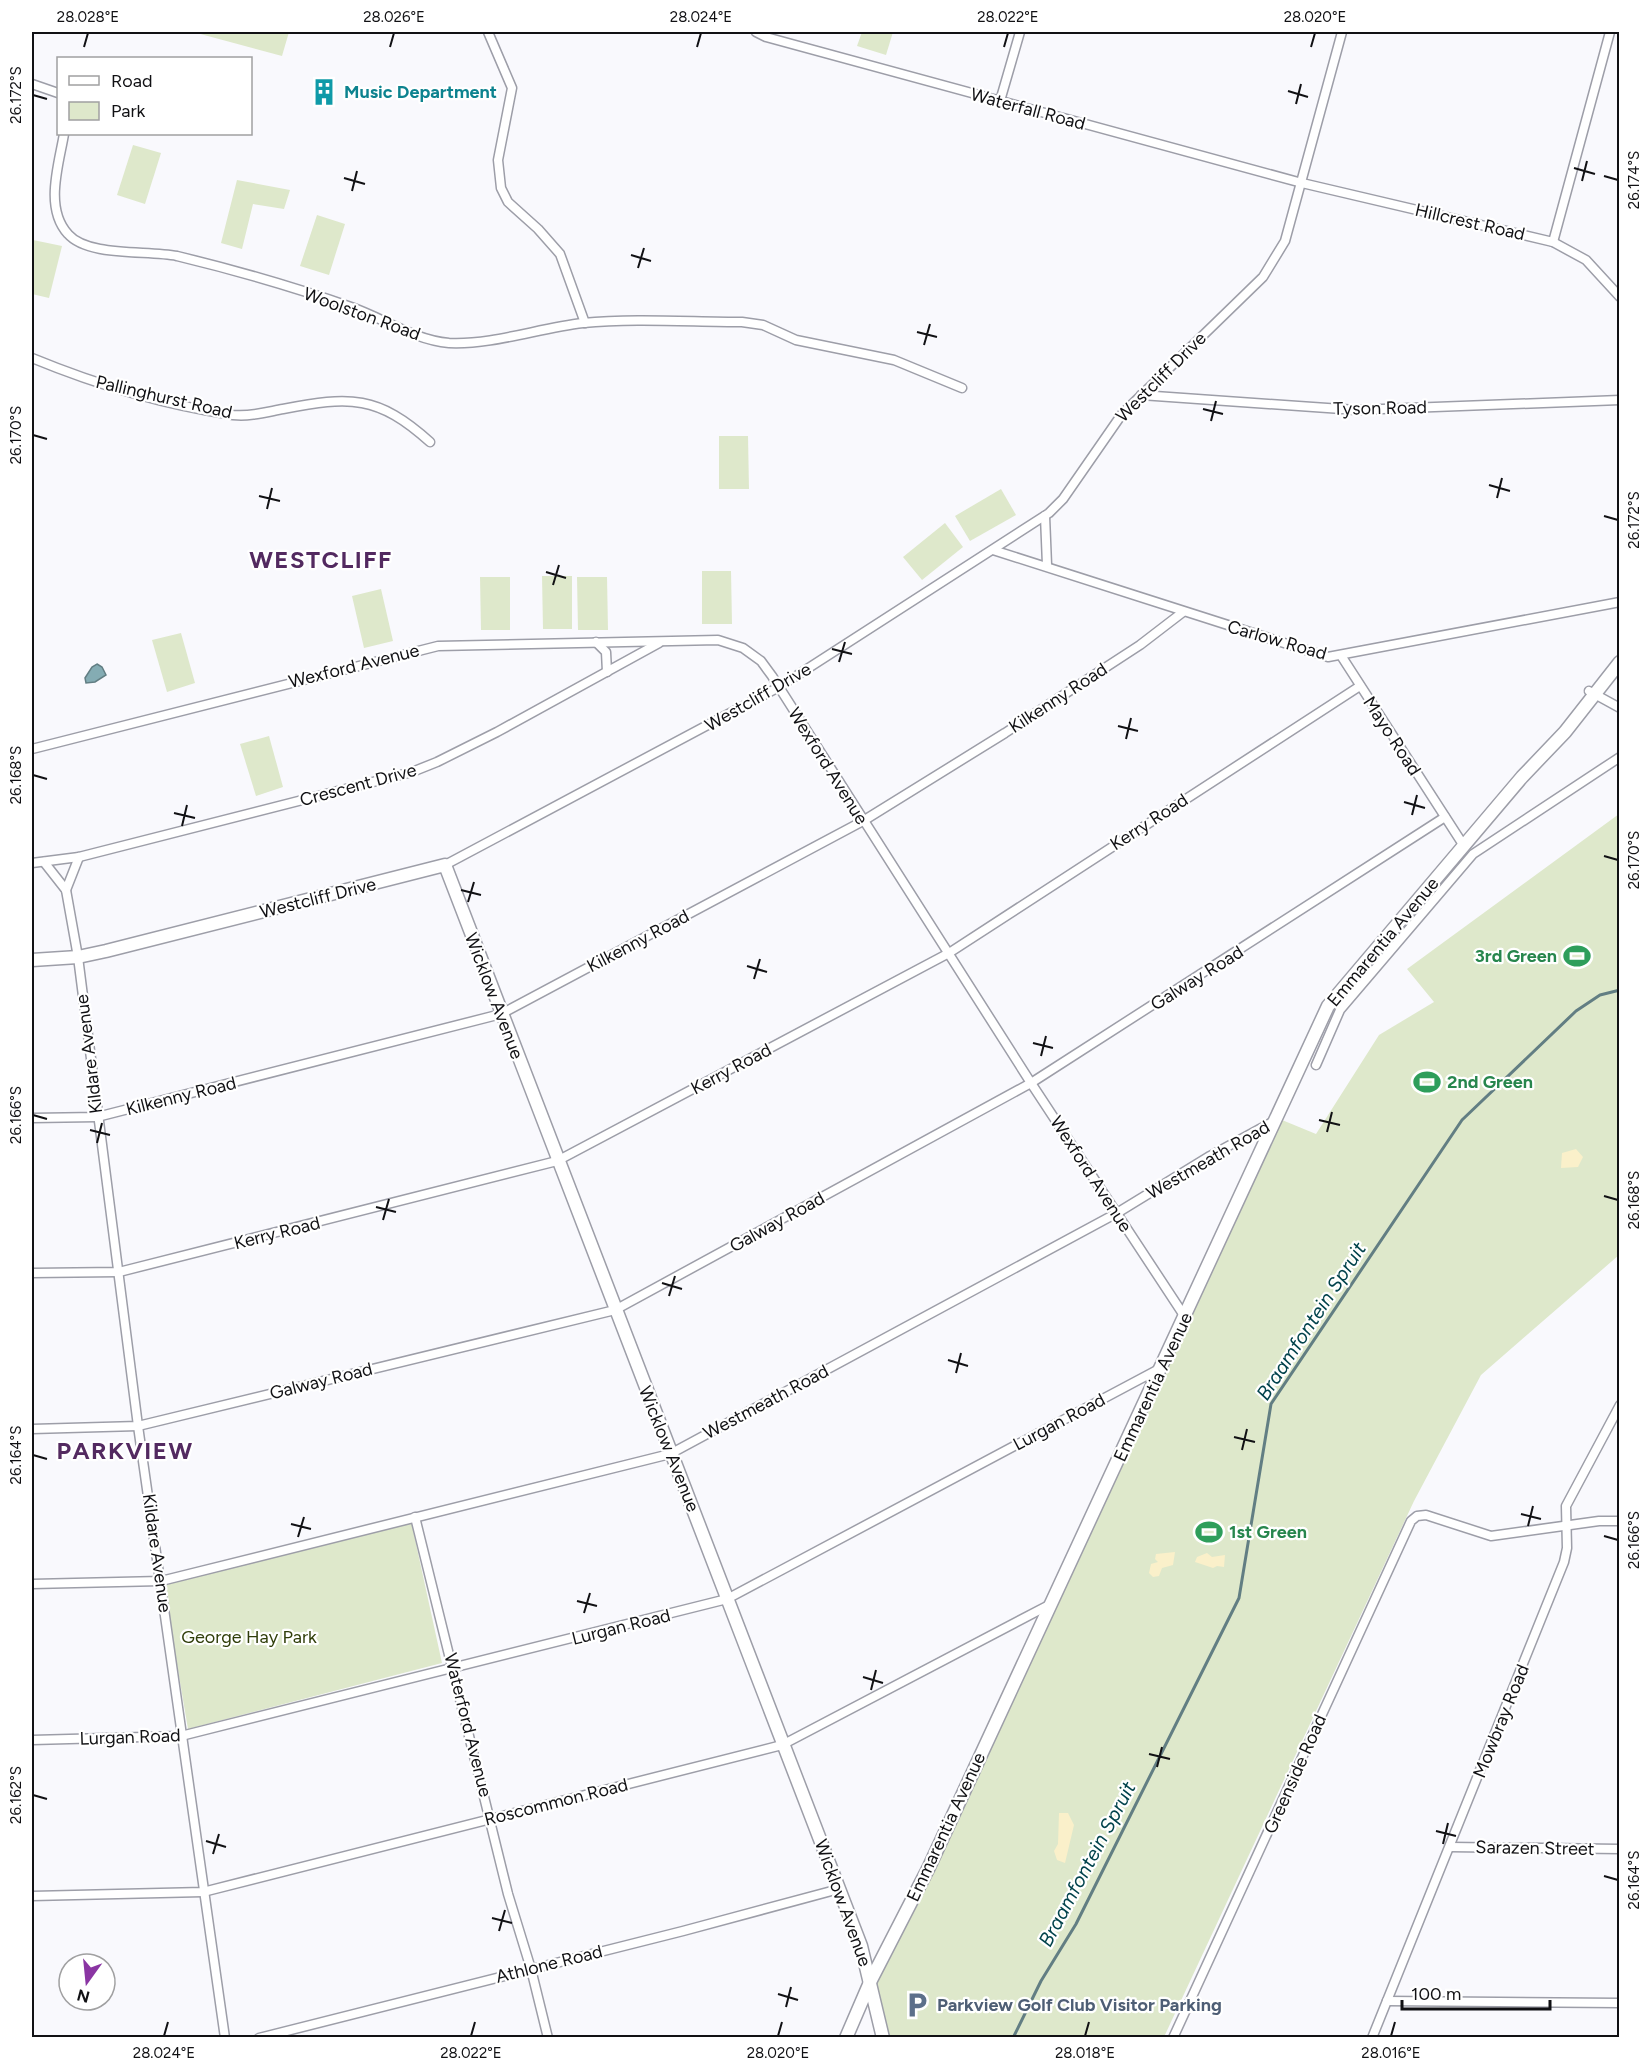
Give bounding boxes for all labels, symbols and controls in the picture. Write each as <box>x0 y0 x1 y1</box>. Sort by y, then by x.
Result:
text: 28.028°E <box>57 8 119 26</box>
text: 28.026°E <box>363 8 425 26</box>
text: 28.024°E <box>670 8 732 26</box>
text: 28.022°E <box>977 8 1039 26</box>
text: 28.020°E <box>1284 8 1346 26</box>
legend <box>57 57 252 135</box>
text: 26.172°S <box>7 66 25 124</box>
text: Road <box>111 70 152 92</box>
building icon: Music Department <box>309 77 339 107</box>
place label: Music Department <box>344 81 497 103</box>
street label: Waterfall Road <box>968 83 1088 135</box>
text: Park <box>111 100 146 122</box>
text: 26.174°S <box>1625 151 1643 209</box>
street label: Hillcrest Road <box>1413 199 1527 245</box>
street label: Woolston Road <box>300 283 424 345</box>
street label: Westcliff Drive <box>1111 327 1211 427</box>
street label: Pallinghurst Road <box>94 371 234 423</box>
street label: Tyson Road <box>1333 396 1427 420</box>
text: 26.170°S <box>7 406 25 464</box>
text: 26.172°S <box>1625 491 1643 549</box>
district label: WESTCLIFF <box>249 545 393 574</box>
street label: Carlow Road <box>1225 615 1329 665</box>
street label: Wexford Avenue <box>286 639 422 693</box>
street label: Westcliff Drive <box>701 658 815 736</box>
street label: Kilkenny Road <box>1005 658 1111 738</box>
street label: Mayo Road <box>1358 692 1426 780</box>
street label: Wexford Avenue <box>783 703 873 829</box>
text: 26.168°S <box>7 746 25 804</box>
street label: Crescent Drive <box>297 759 419 811</box>
street label: Kerry Road <box>1106 789 1192 855</box>
text: 26.170°S <box>1625 831 1643 889</box>
street label: Westcliff Drive <box>258 873 378 923</box>
street label: Emmarentia Avenue <box>1323 873 1444 1011</box>
street label: Kilkenny Road <box>583 905 693 977</box>
street label: Wicklow Avenue <box>460 930 528 1062</box>
street label: Galway Road <box>1147 941 1247 1015</box>
sports icon: 3rd Green <box>1562 941 1592 971</box>
place label: 3rd Green <box>1475 945 1557 967</box>
street label: Kildare Avenue <box>71 993 107 1115</box>
street label: Kerry Road <box>687 1039 775 1099</box>
sports icon: 2nd Green <box>1412 1067 1442 1097</box>
place label: 2nd Green <box>1447 1071 1533 1093</box>
street label: Kilkenny Road <box>124 1072 238 1120</box>
text: 26.166°S <box>7 1086 25 1144</box>
street label: Wexford Avenue <box>1045 1112 1137 1236</box>
street label: Westmeath Road <box>1142 1116 1274 1204</box>
text: 26.168°S <box>1625 1171 1643 1229</box>
street label: Galway Road <box>726 1187 828 1257</box>
street label: Kerry Road <box>232 1212 322 1254</box>
water label: Braamfontein Spruit <box>1251 1237 1371 1404</box>
street label: Emmarentia Avenue <box>1109 1309 1197 1465</box>
street label: Galway Road <box>267 1358 375 1404</box>
street label: Westmeath Road <box>700 1360 832 1444</box>
street label: Wicklow Avenue <box>634 1383 704 1515</box>
street label: Lurgan Road <box>1009 1389 1109 1455</box>
text: 26.164°S <box>7 1426 25 1484</box>
district label: PARKVIEW <box>56 1436 194 1465</box>
street label: Kildare Avenue <box>138 1492 176 1614</box>
text: 26.166°S <box>1625 1511 1643 1569</box>
sports icon: 1st Green <box>1194 1517 1224 1547</box>
place label: 1st Green <box>1229 1521 1307 1543</box>
street label: Lurgan Road <box>569 1604 673 1650</box>
park label: George Hay Park <box>181 1626 317 1648</box>
street label: Waterford Avenue <box>440 1651 497 1799</box>
street label: Mowbray Road <box>1468 1661 1534 1781</box>
street label: Greenside Road <box>1259 1711 1331 1837</box>
street label: Lurgan Road <box>79 1724 181 1750</box>
street label: Emmarentia Avenue <box>902 1749 990 1905</box>
text: 26.162°S <box>7 1766 25 1824</box>
street label: Roscommon Road <box>482 1774 630 1830</box>
water label: Braamfontein Spruit <box>1033 1777 1141 1951</box>
street label: Sarazen Street <box>1475 1836 1595 1860</box>
street label: Wicklow Avenue <box>810 1837 876 1970</box>
text: 26.164°S <box>1625 1851 1643 1909</box>
street label: Athlone Road <box>493 1940 605 1988</box>
north arrow <box>57 1952 117 2012</box>
scale bar <box>1402 1973 1550 2011</box>
text: 100 m <box>1411 1983 1461 2005</box>
text: N <box>75 1985 92 2007</box>
parking icon: Parkview Golf Club Visitor Parking <box>902 1990 932 2020</box>
place label: Parkview Golf Club Visitor Parking <box>937 1994 1222 2016</box>
text: 28.024°E <box>133 2044 195 2062</box>
text: 28.022°E <box>440 2044 502 2062</box>
text: 28.020°E <box>747 2044 809 2062</box>
text: 28.018°E <box>1055 2044 1115 2062</box>
text: 28.016°E <box>1361 2044 1421 2062</box>

